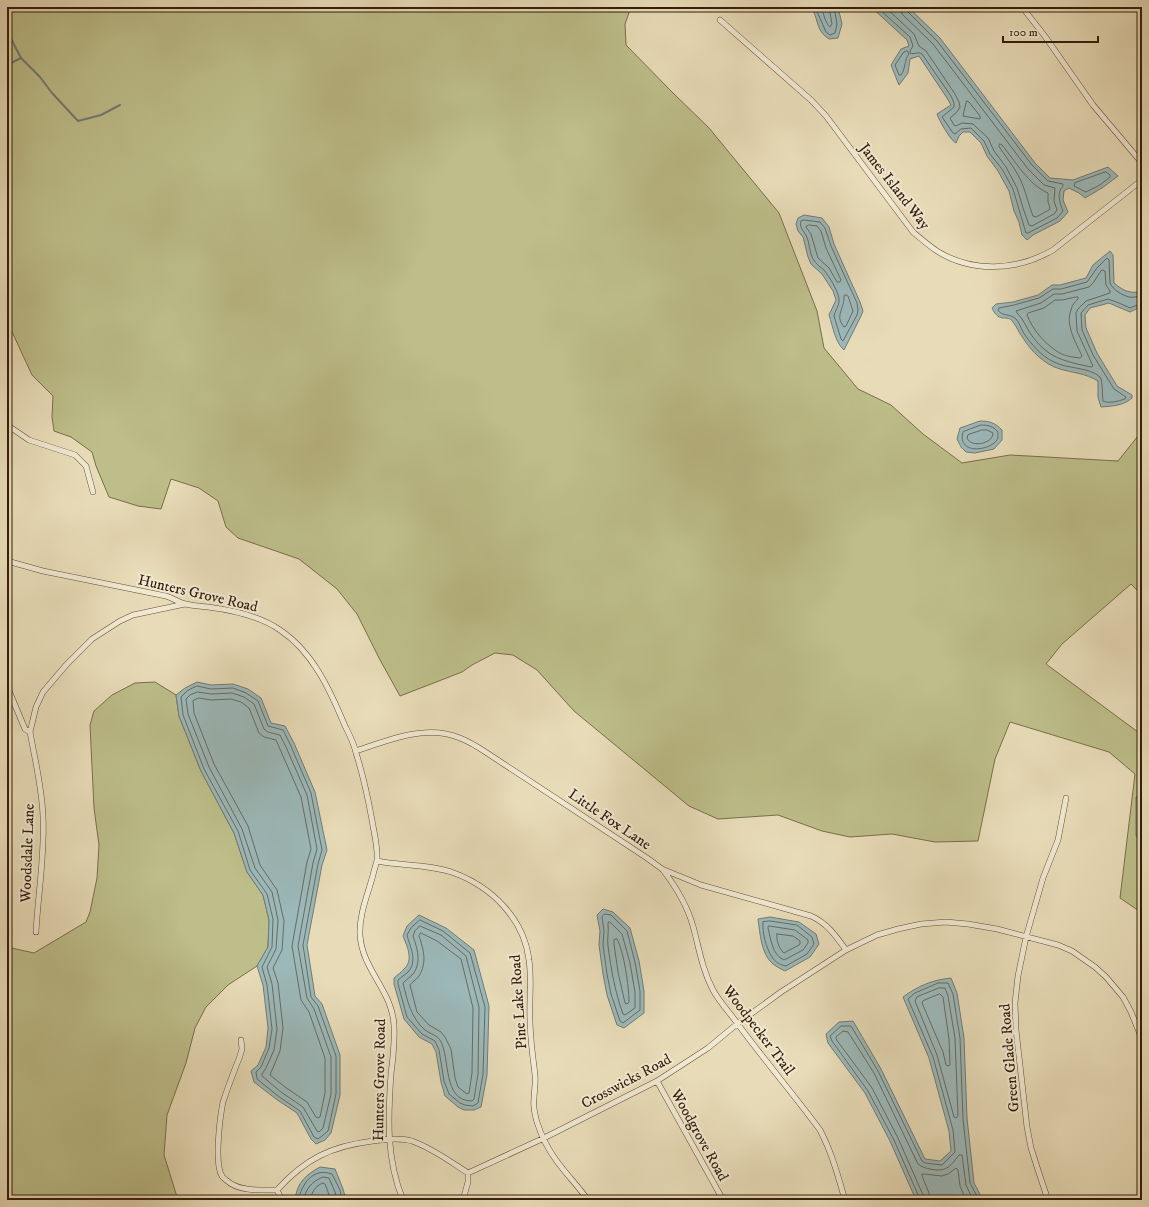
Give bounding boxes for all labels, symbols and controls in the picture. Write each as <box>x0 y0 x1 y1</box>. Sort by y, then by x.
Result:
scale bar <box>1003 18 1098 44</box>
text: 100 m <box>1009 25 1038 40</box>
street label: James Island Way <box>854 138 935 234</box>
street label: Hunters Grove Road <box>136 570 260 617</box>
street label: Little Fox Lane <box>565 785 655 854</box>
street label: Woodsdale Lane <box>16 803 39 904</box>
street label: Pine Lake Road <box>506 954 531 1050</box>
street label: Woodpecker Trail <box>718 981 799 1079</box>
street label: Green Glade Road <box>995 1002 1024 1113</box>
street label: Hunters Grove Road <box>369 1018 390 1141</box>
street label: Crosswicks Road <box>578 1049 675 1113</box>
street label: Woodgrove Road <box>666 1085 733 1185</box>

